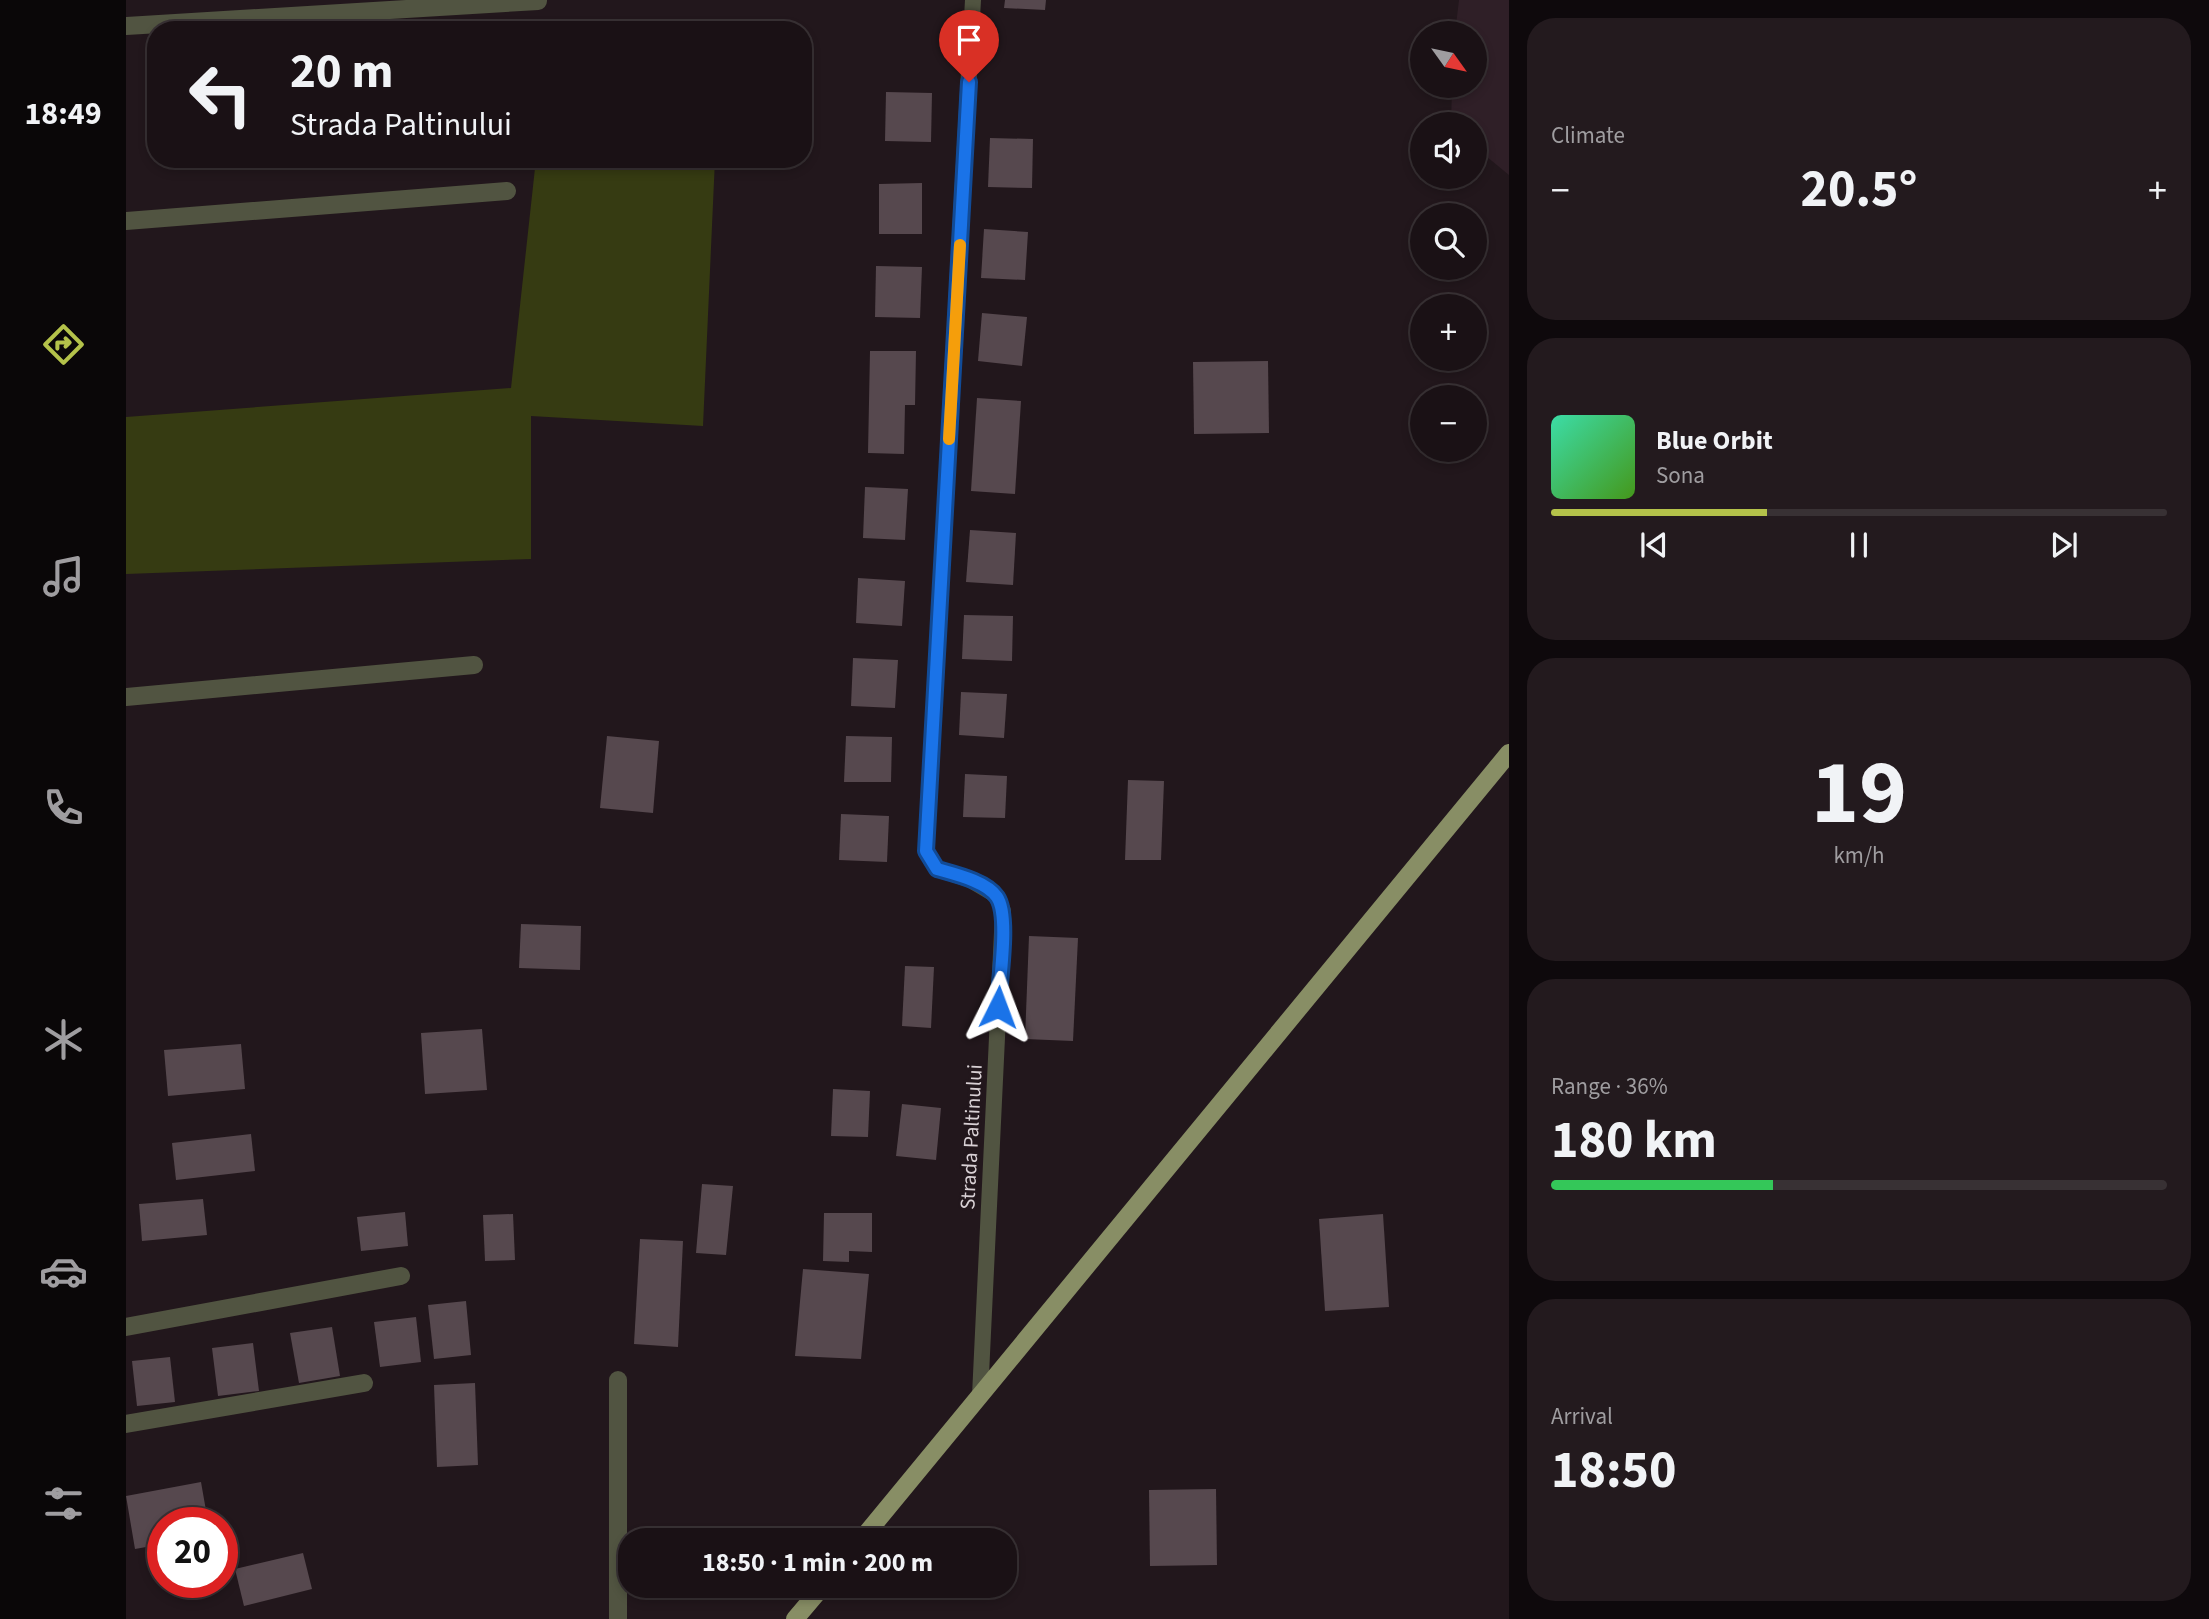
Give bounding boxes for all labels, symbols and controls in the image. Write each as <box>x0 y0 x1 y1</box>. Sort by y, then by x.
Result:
pin <box>939 10 999 82</box>
icon: arrive <box>950 21 988 59</box>
north arrow <box>1410 21 1488 98</box>
map controls <box>1410 21 1487 462</box>
text: 20 m <box>290 37 394 107</box>
icon: left <box>175 49 266 140</box>
text: 18:49 <box>24 91 102 137</box>
text: Strada Paltinului <box>290 102 512 148</box>
button: sound <box>1410 112 1487 189</box>
text: Climate <box>1551 119 1625 152</box>
text: 20.5° <box>1801 153 1917 227</box>
text: − <box>1551 164 1570 218</box>
text: + <box>2148 164 2167 218</box>
button: search <box>1410 203 1487 280</box>
button: + <box>1410 294 1487 371</box>
icon: directions <box>39 320 88 369</box>
button: − <box>1410 385 1487 462</box>
text: Blue Orbit <box>1656 422 1773 459</box>
text: Sona <box>1656 459 1705 492</box>
icon: previous <box>1635 526 1673 564</box>
icon: pause <box>1840 526 1878 564</box>
icon: next <box>2045 526 2083 564</box>
icon: music <box>39 552 88 601</box>
text: 19 <box>1811 729 1907 858</box>
icon: phone <box>39 783 88 832</box>
text: km/h <box>1833 839 1885 872</box>
position arrow <box>961 970 1035 1044</box>
icon: climate <box>39 1015 88 1064</box>
street label: Strada Paltinului <box>952 1063 990 1211</box>
text: Range · 36% <box>1551 1070 1668 1103</box>
text: 180 km <box>1551 1104 1717 1178</box>
icon: car <box>39 1247 88 1296</box>
text: Arrival <box>1551 1400 1613 1433</box>
text: 18:50 <box>1551 1434 1676 1508</box>
icon: filters <box>39 1479 88 1528</box>
speed limit sign: 20 <box>147 1507 238 1598</box>
text: 18:50 · 1 min · 200 m <box>702 1544 933 1581</box>

